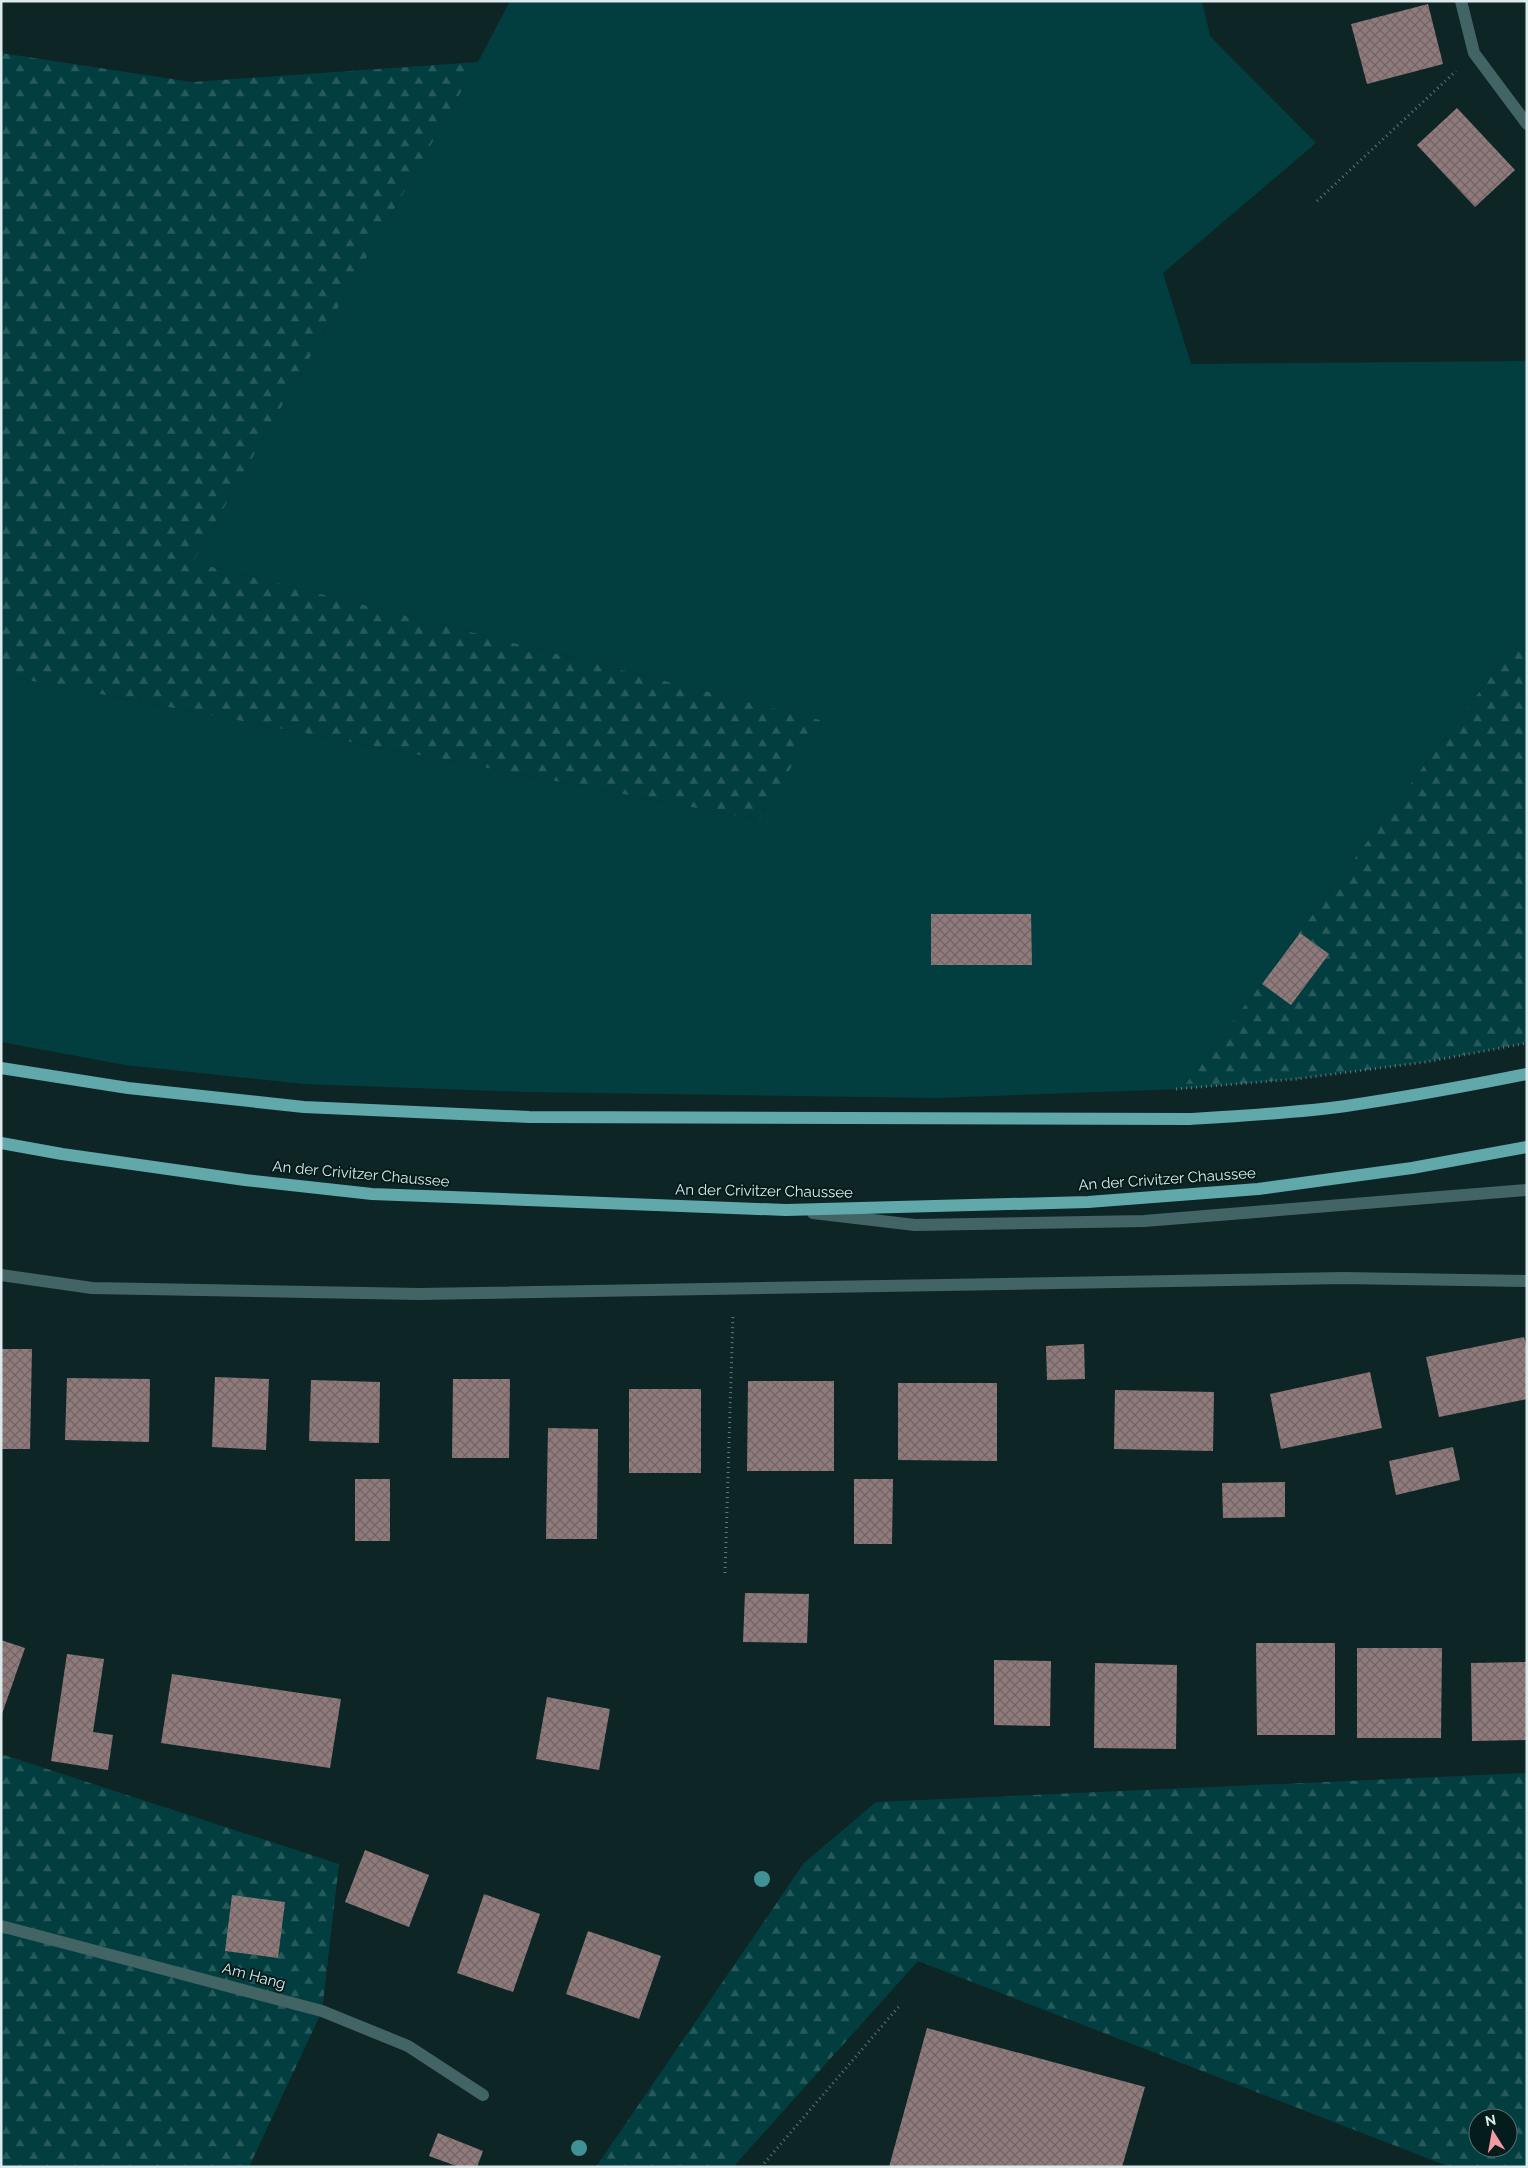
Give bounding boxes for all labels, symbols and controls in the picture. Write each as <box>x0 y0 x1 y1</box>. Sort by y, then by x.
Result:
street label: An der Crivitzer Chaussee <box>272 1157 450 1191</box>
street label: An der Crivitzer Chaussee <box>1078 1164 1256 1194</box>
street label: An der Crivitzer Chaussee <box>675 1180 853 1202</box>
street label: Am Hang <box>220 1959 288 1993</box>
north arrow <box>1468 2108 1518 2158</box>
text: N <box>1484 2111 1497 2129</box>

